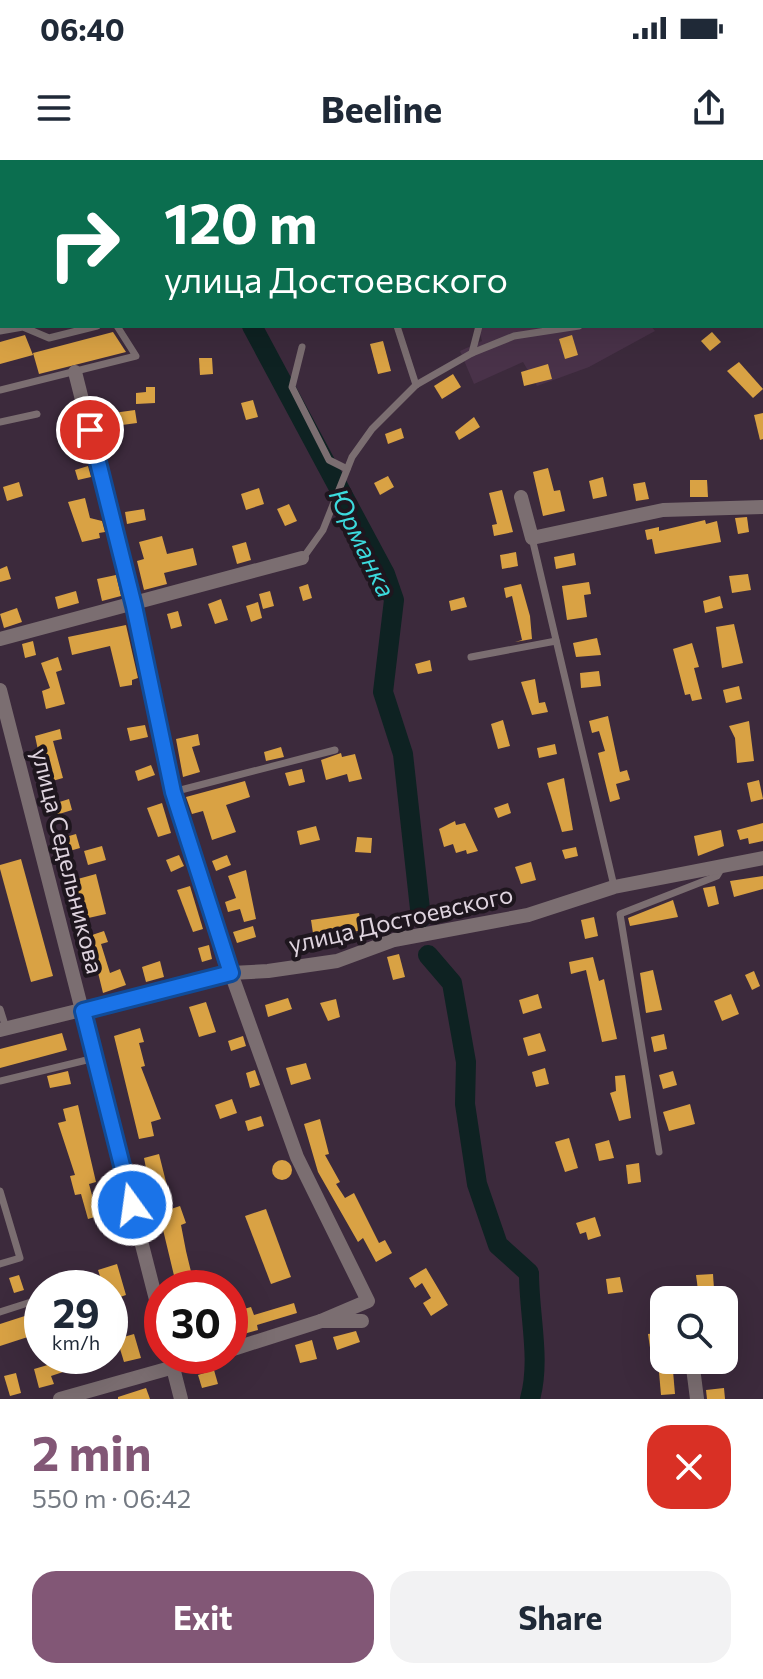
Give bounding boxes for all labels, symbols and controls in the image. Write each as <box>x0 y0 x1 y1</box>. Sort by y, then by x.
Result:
text: 06:40 <box>40 10 125 47</box>
icon: menu <box>32 86 76 130</box>
text: Beeline <box>321 86 442 130</box>
icon: share <box>687 86 731 130</box>
text: 120 m <box>164 187 318 256</box>
icon: right <box>32 192 136 296</box>
text: улица Достоевского <box>164 256 508 300</box>
pin <box>56 396 124 464</box>
icon: arrive <box>68 408 112 452</box>
water label: Юрманка <box>324 483 403 602</box>
street label: улица Седельникова <box>26 745 111 976</box>
street label: улица Достоевского <box>286 879 516 958</box>
position arrow <box>90 1163 174 1247</box>
speed limit sign: 30 <box>144 1270 248 1374</box>
map controls <box>650 1286 738 1374</box>
button: search <box>650 1286 738 1374</box>
text: 29 <box>52 1287 100 1336</box>
text: km/h <box>52 1330 100 1354</box>
text: 2 min <box>32 1422 152 1481</box>
button: close <box>647 1425 731 1509</box>
text: 550 m · 06:42 <box>32 1482 191 1513</box>
button: Exit <box>32 1571 374 1663</box>
button: Share <box>390 1571 731 1663</box>

